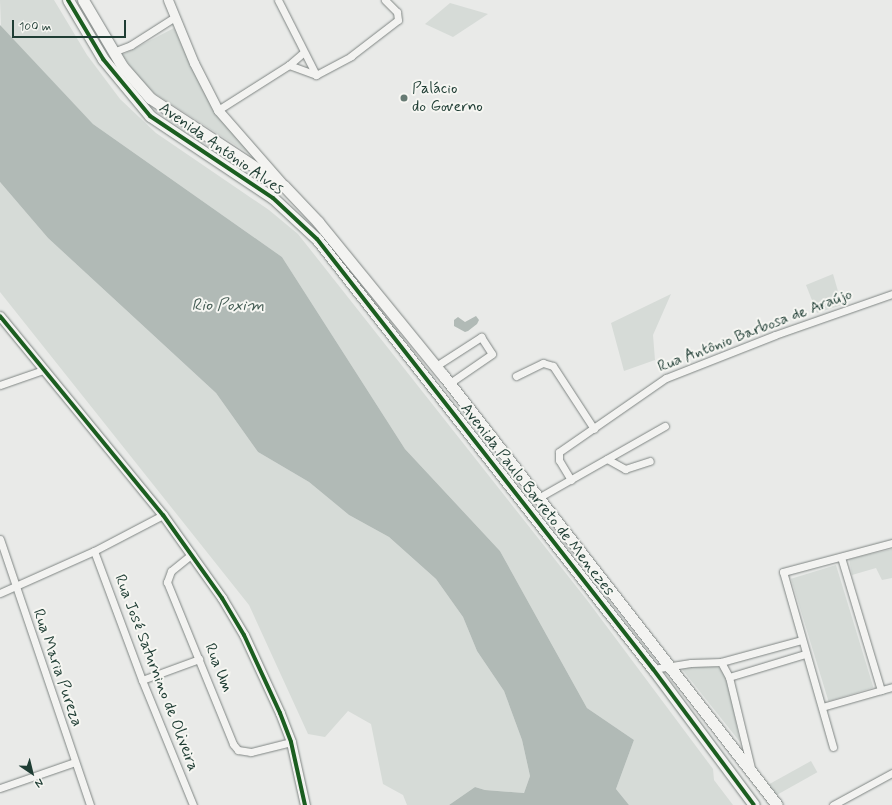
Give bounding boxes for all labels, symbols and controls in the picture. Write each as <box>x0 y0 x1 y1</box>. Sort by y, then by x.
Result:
scale bar <box>14 12 128 38</box>
text: 100 m <box>19 19 51 35</box>
place label: Palácio do Governo <box>412 79 483 117</box>
marker: Palácio do Governo <box>399 93 409 103</box>
street label: Avenida Antônio Alves <box>155 99 287 199</box>
street label: Rua Antônio Barbosa de Araújo <box>655 285 855 377</box>
water label: Rio Poxim <box>192 296 264 316</box>
street label: Avenida Paulo Barreto de Menezes <box>457 402 617 598</box>
street label: Rua José Saturnino de Oliveira <box>109 572 203 774</box>
street label: Rua Maria Pureza <box>28 606 86 730</box>
street label: Rua Um <box>199 640 237 696</box>
north arrow <box>12 753 52 793</box>
text: N <box>32 775 46 791</box>

